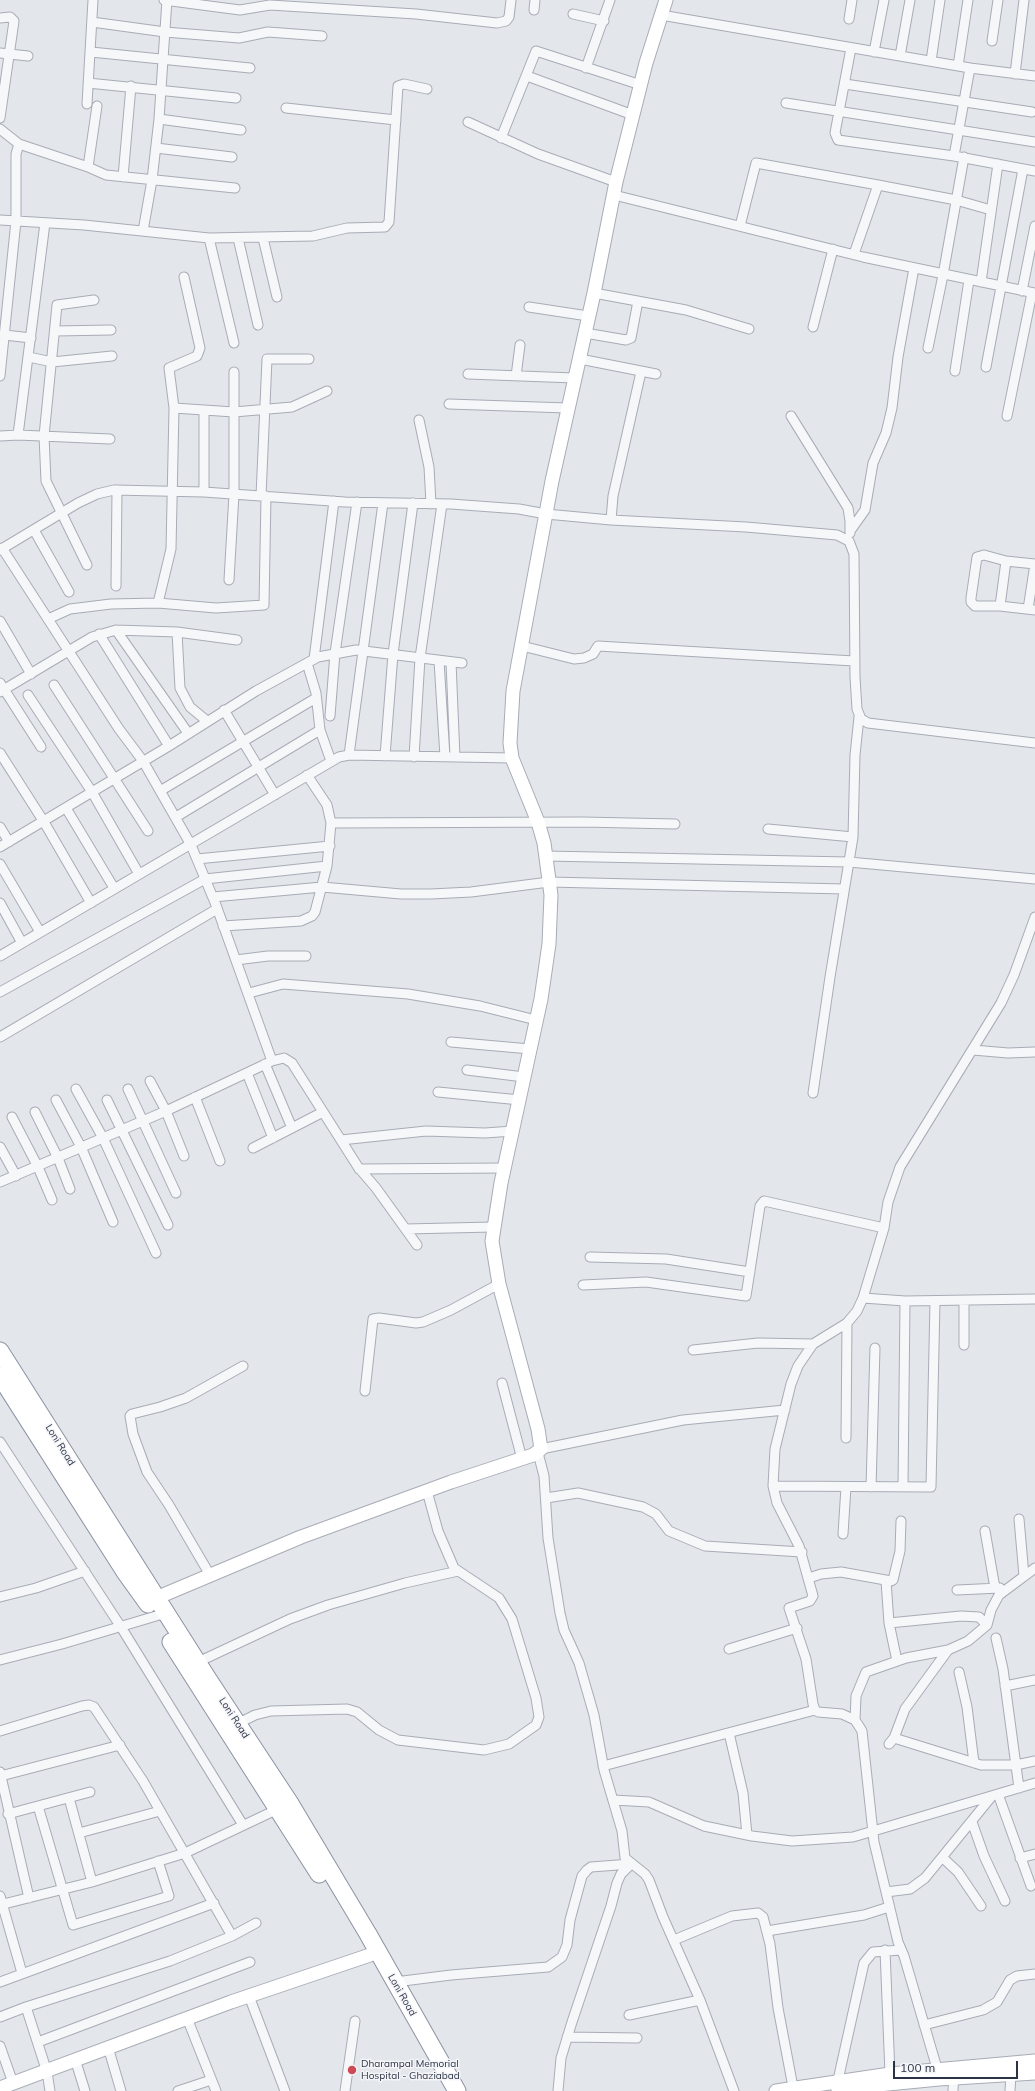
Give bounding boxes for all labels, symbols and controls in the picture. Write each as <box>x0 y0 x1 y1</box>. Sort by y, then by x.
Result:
street label: Loni Road <box>43 1422 77 1468</box>
street label: Loni Road <box>216 1695 252 1741</box>
street label: Loni Road <box>385 1972 419 2018</box>
scale bar <box>895 2053 1020 2079</box>
place label: Dharampal Memorial Hospital - Ghaziabad <box>361 2058 460 2082</box>
text: 100 m <box>900 2060 935 2075</box>
marker: Dharampal Memorial Hospital - Ghaziabad <box>346 2064 358 2076</box>

